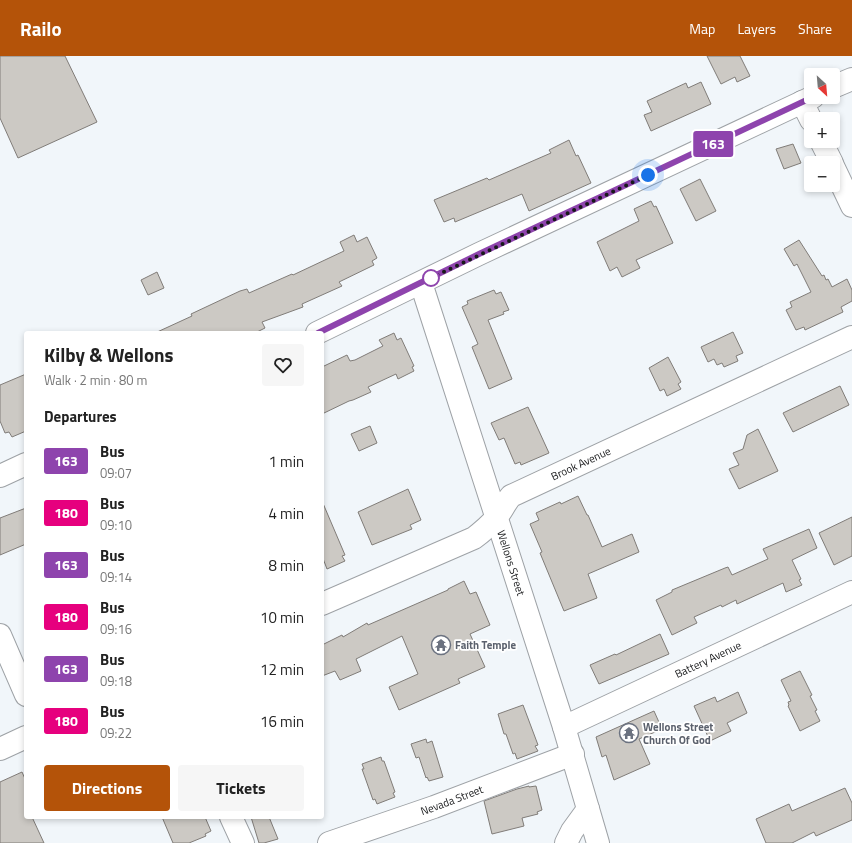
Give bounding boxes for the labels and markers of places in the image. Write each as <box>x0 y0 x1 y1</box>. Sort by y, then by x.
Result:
unlabelled marker <box>422 269 440 287</box>
temple icon: Faith Temple <box>430 634 452 656</box>
place label: Faith Temple <box>455 637 516 653</box>
place label: Wellons Street Church Of God <box>643 719 713 748</box>
temple icon: Wellons Street Church Of God <box>618 722 640 744</box>

